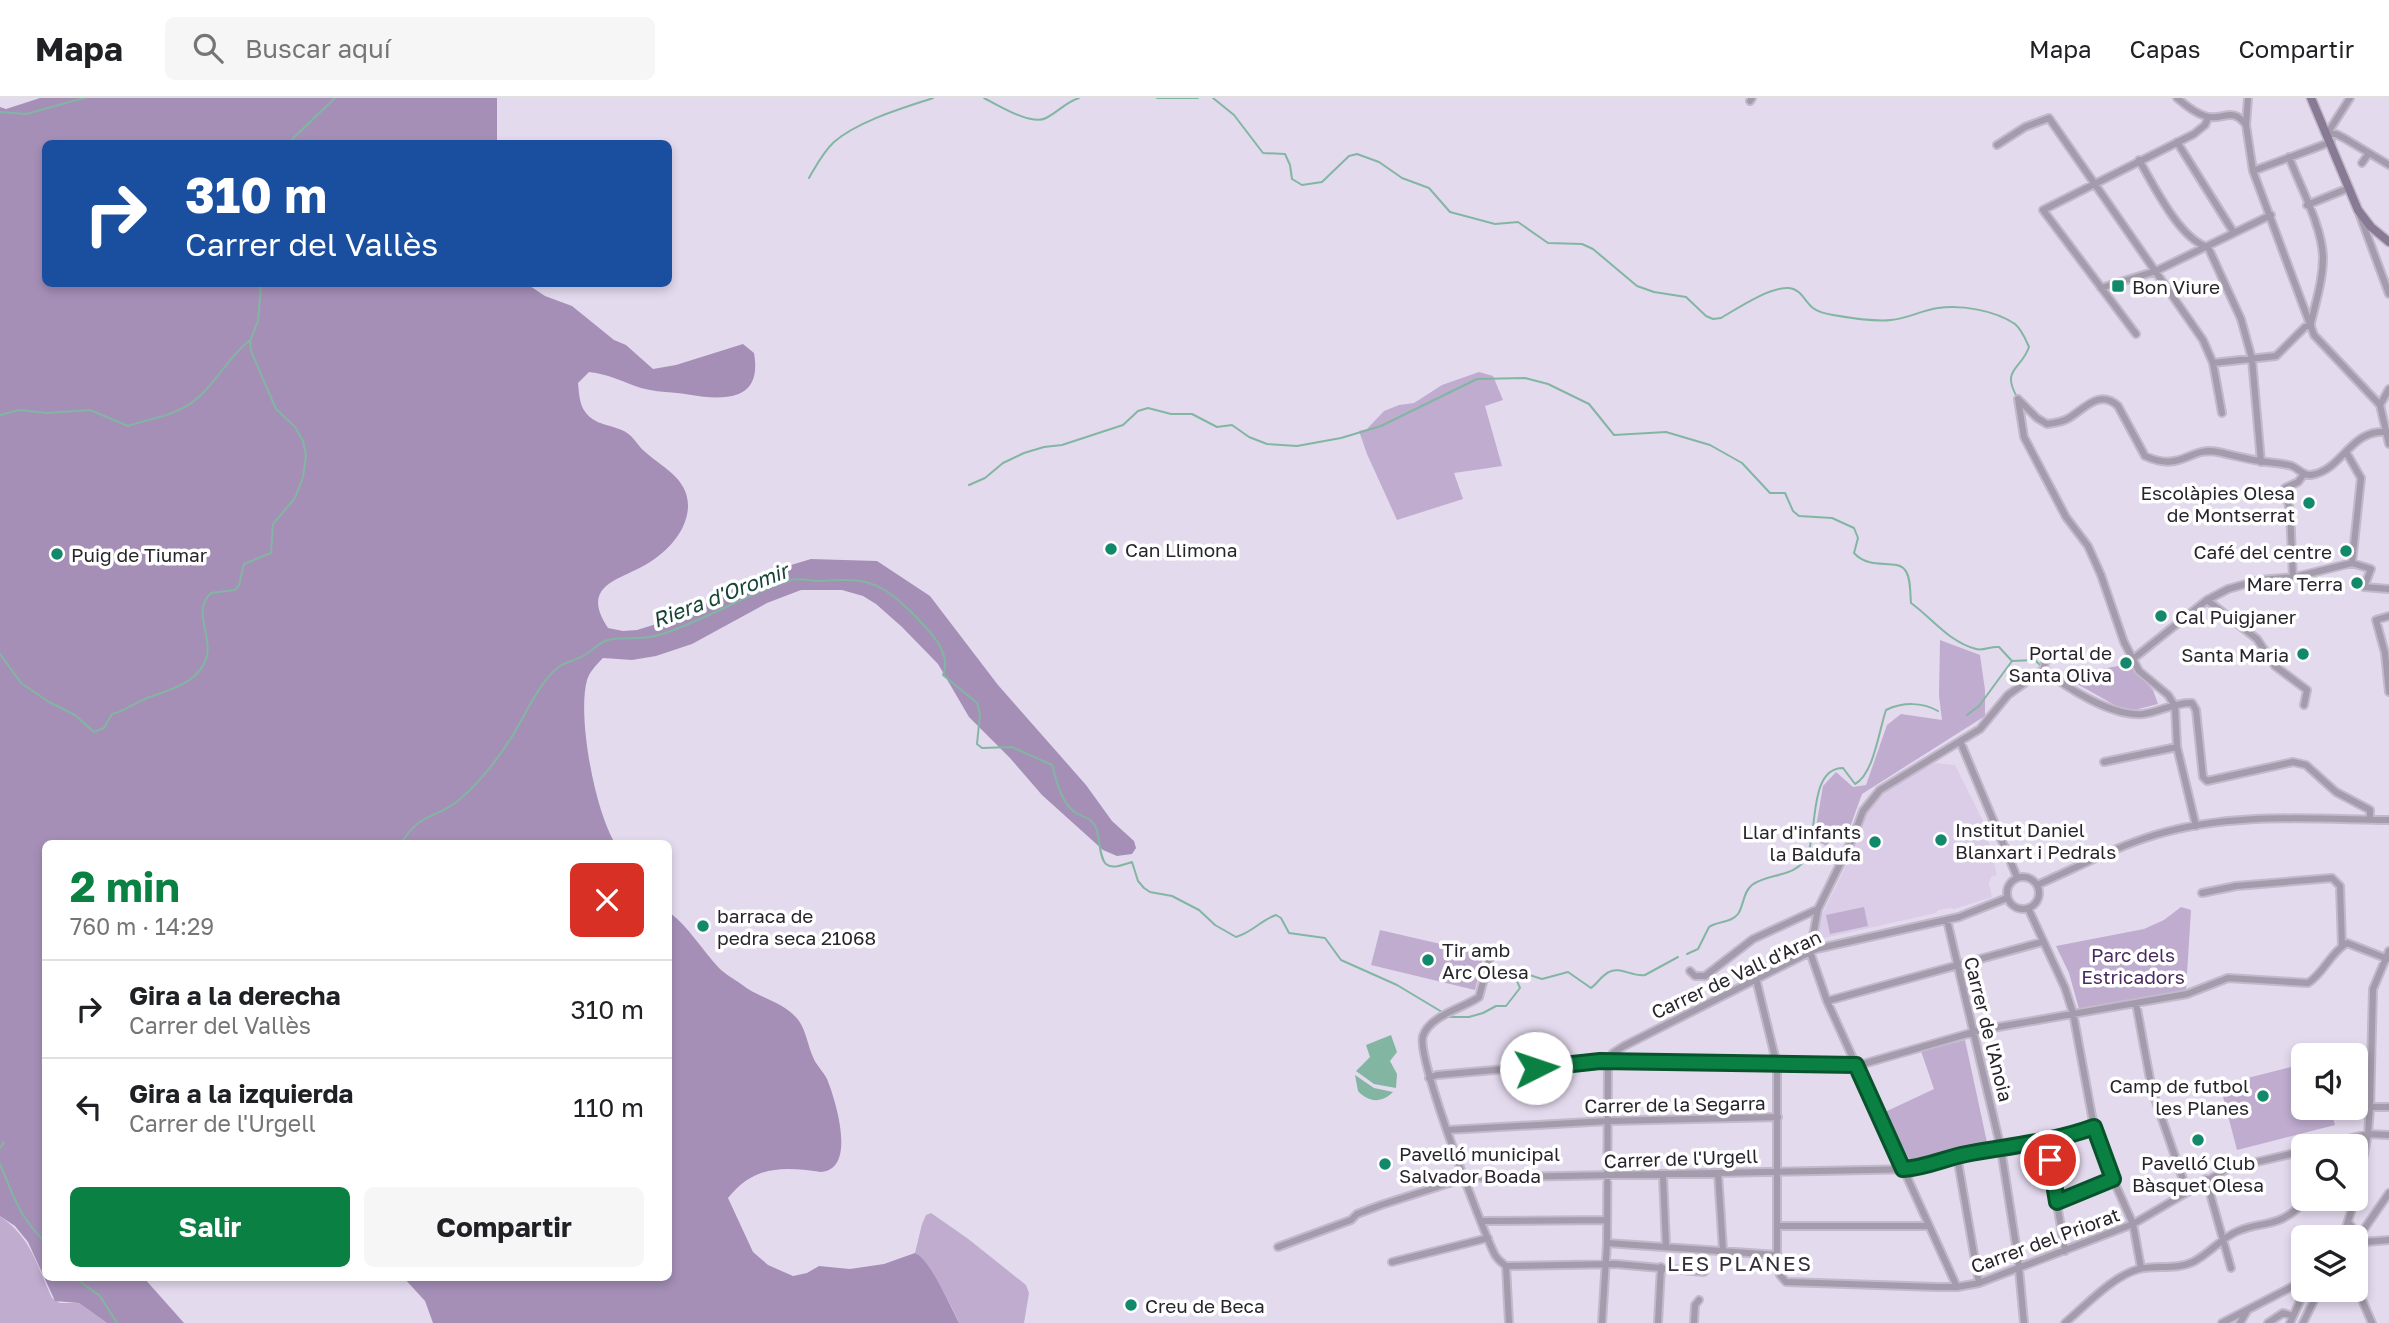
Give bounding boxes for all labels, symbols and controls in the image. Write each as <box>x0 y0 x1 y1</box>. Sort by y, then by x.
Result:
search box <box>165 17 655 80</box>
text: Mapa <box>35 29 123 68</box>
icon: search <box>189 29 227 67</box>
text: Buscar aquí <box>245 33 391 64</box>
text: Mapa <box>2029 34 2092 63</box>
text: Capas <box>2130 34 2200 63</box>
text: Compartir <box>2238 34 2354 63</box>
text: 310 m <box>185 165 327 224</box>
icon: right <box>70 168 161 259</box>
text: Carrer del Vallès <box>185 225 438 263</box>
place label: Bon Viure <box>2132 275 2220 298</box>
marker: Bon Viure <box>2110 278 2126 294</box>
place label: Escolàpies Olesa de Montserrat <box>2140 481 2295 526</box>
marker: Escolàpies Olesa de Montserrat <box>2301 495 2317 511</box>
place label: Can Llimona <box>1125 538 1238 561</box>
place label: Café del centre <box>2194 540 2332 563</box>
marker: Can Llimona <box>1103 541 1119 557</box>
place label: Puig de Tiumar <box>71 543 208 566</box>
marker: Café del centre <box>2338 543 2354 559</box>
marker: Puig de Tiumar <box>49 546 65 562</box>
water label: Riera d'Oromir <box>648 556 794 633</box>
place label: Mare Terra <box>2246 572 2343 595</box>
marker: Mare Terra <box>2349 575 2365 591</box>
place label: Cal Puigjaner <box>2175 605 2297 628</box>
marker: Cal Puigjaner <box>2153 608 2169 624</box>
place label: Portal de Santa Oliva <box>2008 641 2112 686</box>
place label: Santa Maria <box>2181 643 2289 666</box>
marker: Santa Maria <box>2295 646 2311 662</box>
marker: Portal de Santa Oliva <box>2118 655 2134 671</box>
place label: Institut Daniel Blanxart i Pedrals <box>1955 818 2116 863</box>
place label: Llar d'infants la Baldufa <box>1742 820 1861 865</box>
marker: Institut Daniel Blanxart i Pedrals <box>1933 832 1949 848</box>
marker: Llar d'infants la Baldufa <box>1867 834 1883 850</box>
text: 2 min <box>70 861 180 911</box>
button: close <box>570 863 644 937</box>
place label: barraca de pedra seca 21068 <box>717 904 876 949</box>
text: 760 m · 14:29 <box>70 912 214 940</box>
marker: barraca de pedra seca 21068 <box>695 918 711 934</box>
street label: Carrer de Vall d'Aran <box>1647 925 1825 1023</box>
place label: Tir amb Arc Olesa <box>1442 938 1529 983</box>
park label: Parc dels Estricadors <box>2081 943 2185 988</box>
marker: Tir amb Arc Olesa <box>1420 952 1436 968</box>
street label: Carrer de l'Anoia <box>1960 954 2018 1104</box>
text: Gira a la derecha <box>129 980 341 1011</box>
icon: right <box>70 990 108 1028</box>
text: 310 m <box>571 994 644 1025</box>
text: Carrer del Vallès <box>129 1011 311 1039</box>
position arrow <box>1499 1031 1573 1105</box>
map controls <box>2291 1043 2368 1302</box>
button: sound <box>2291 1043 2368 1120</box>
place label: Camp de futbol les Planes <box>2109 1074 2249 1119</box>
text: Gira a la izquierda <box>129 1078 353 1109</box>
icon: left <box>70 1088 108 1126</box>
marker: Camp de futbol les Planes <box>2255 1088 2271 1104</box>
street label: Carrer de la Segarra <box>1584 1091 1766 1117</box>
text: 110 m <box>573 1092 644 1123</box>
text: Carrer de l'Urgell <box>129 1109 316 1137</box>
pin <box>2020 1130 2080 1190</box>
marker: Pavelló Club Bàsquet Olesa <box>2190 1132 2206 1148</box>
button: search <box>2291 1134 2368 1211</box>
icon: arrive <box>2031 1141 2069 1179</box>
place label: Pavelló municipal Salvador Boada <box>1399 1142 1560 1187</box>
street label: Carrer de l'Urgell <box>1603 1144 1759 1172</box>
place label: Pavelló Club Bàsquet Olesa <box>2132 1151 2264 1196</box>
marker: Pavelló municipal Salvador Boada <box>1377 1156 1393 1172</box>
button: Salir <box>70 1187 350 1267</box>
button: Compartir <box>364 1187 644 1267</box>
street label: Carrer del Priorat <box>1967 1202 2123 1278</box>
button: layers <box>2291 1225 2368 1302</box>
district label: LES PLANES <box>1667 1250 1813 1276</box>
place label: Creu de Beca <box>1145 1294 1265 1317</box>
marker: Creu de Beca <box>1123 1297 1139 1313</box>

